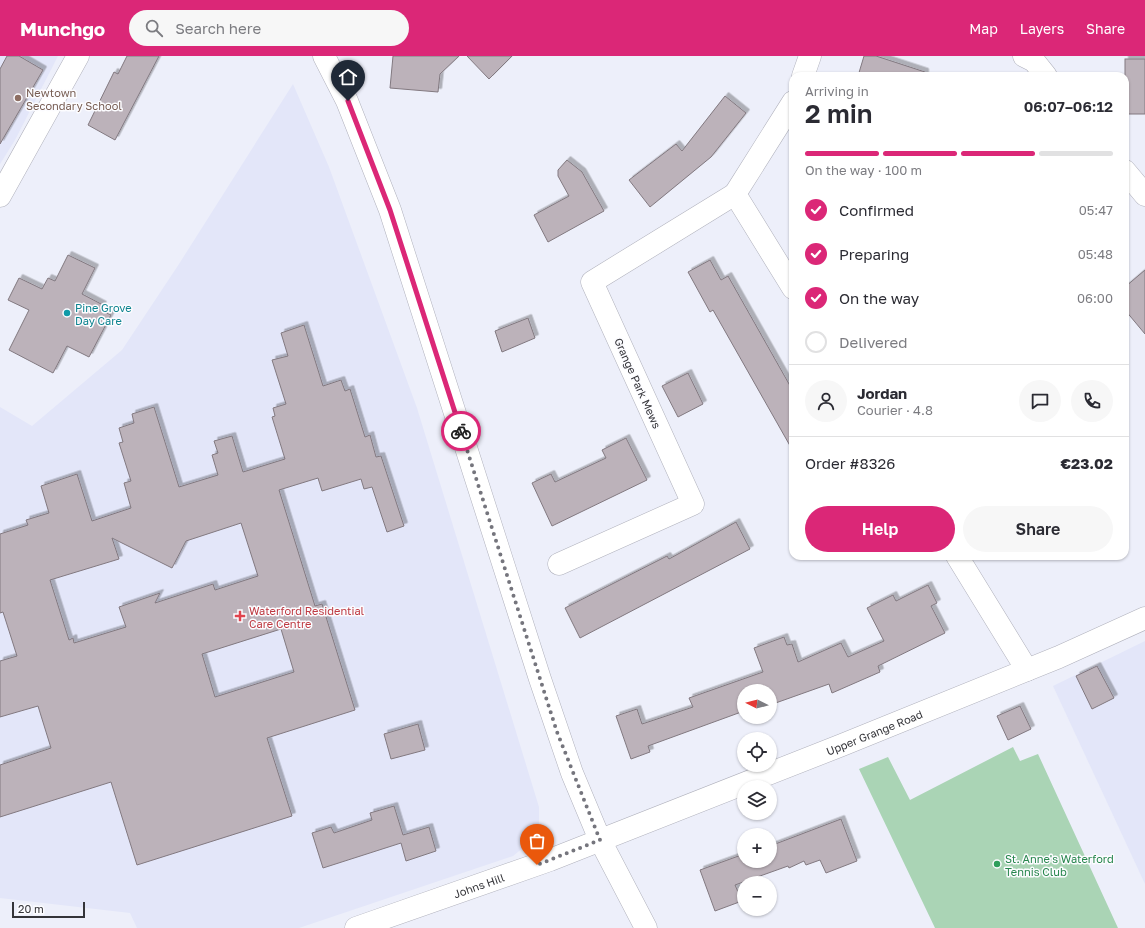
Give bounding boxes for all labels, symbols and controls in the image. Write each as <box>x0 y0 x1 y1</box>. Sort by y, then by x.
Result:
search box <box>129 10 409 46</box>
text: Munchgo <box>20 17 105 40</box>
icon: search <box>143 17 165 39</box>
text: Search here <box>175 19 261 37</box>
text: Map <box>969 20 998 37</box>
text: Layers <box>1020 20 1064 37</box>
text: Share <box>1086 20 1125 37</box>
pin <box>331 60 365 101</box>
icon: home <box>337 66 359 88</box>
text: Arriving in <box>805 83 869 99</box>
place label: Newtown Secondary School <box>26 86 122 112</box>
marker: Newtown Secondary School <box>13 93 23 103</box>
text: 06:07–06:12 <box>1024 97 1113 115</box>
text: 2 min <box>805 98 873 129</box>
text: On the way · 100 m <box>805 162 922 178</box>
icon: check <box>805 199 827 221</box>
text: Confirmed <box>839 201 914 219</box>
text: 05:47 <box>1079 202 1113 218</box>
icon: check <box>805 243 827 265</box>
text: Preparing <box>839 245 909 263</box>
text: 05:48 <box>1078 246 1113 262</box>
icon: check <box>805 287 827 309</box>
text: On the way <box>839 289 919 307</box>
text: 06:00 <box>1077 290 1113 306</box>
place label: Pine Grove Day Care <box>75 301 132 327</box>
marker: Pine Grove Day Care <box>62 308 72 318</box>
text: Delivered <box>839 333 907 351</box>
street label: Grange Park Mews <box>612 336 664 430</box>
button: person <box>805 380 847 422</box>
button: chat <box>1019 380 1061 422</box>
button: phone <box>1071 380 1113 422</box>
text: Jordan <box>857 384 907 402</box>
text: Courier · 4.8 <box>857 402 933 418</box>
courier <box>441 411 481 451</box>
icon: bike <box>450 420 472 442</box>
text: Order #8326 <box>805 454 895 472</box>
text: €23.02 <box>1060 454 1113 472</box>
button: Help <box>805 506 955 552</box>
button: Share <box>963 506 1113 552</box>
place label: Waterford Residential Care Centre <box>249 604 365 630</box>
marker: Waterford Residential Care Centre <box>234 610 246 622</box>
north arrow <box>737 684 777 724</box>
map controls <box>737 684 777 916</box>
street label: Upper Grange Road <box>824 707 924 757</box>
button: locate <box>737 732 777 772</box>
button: layers <box>737 780 777 820</box>
pin <box>520 824 554 865</box>
button: + <box>737 828 777 868</box>
icon: bag <box>526 830 548 852</box>
place label: St. Anne's Waterford Tennis Club <box>1005 852 1114 878</box>
marker: St. Anne's Waterford Tennis Club <box>992 859 1002 869</box>
street label: Johns Hill <box>451 870 506 900</box>
button: − <box>737 876 777 916</box>
scale bar <box>12 900 85 919</box>
text: 20 m <box>18 902 44 915</box>

